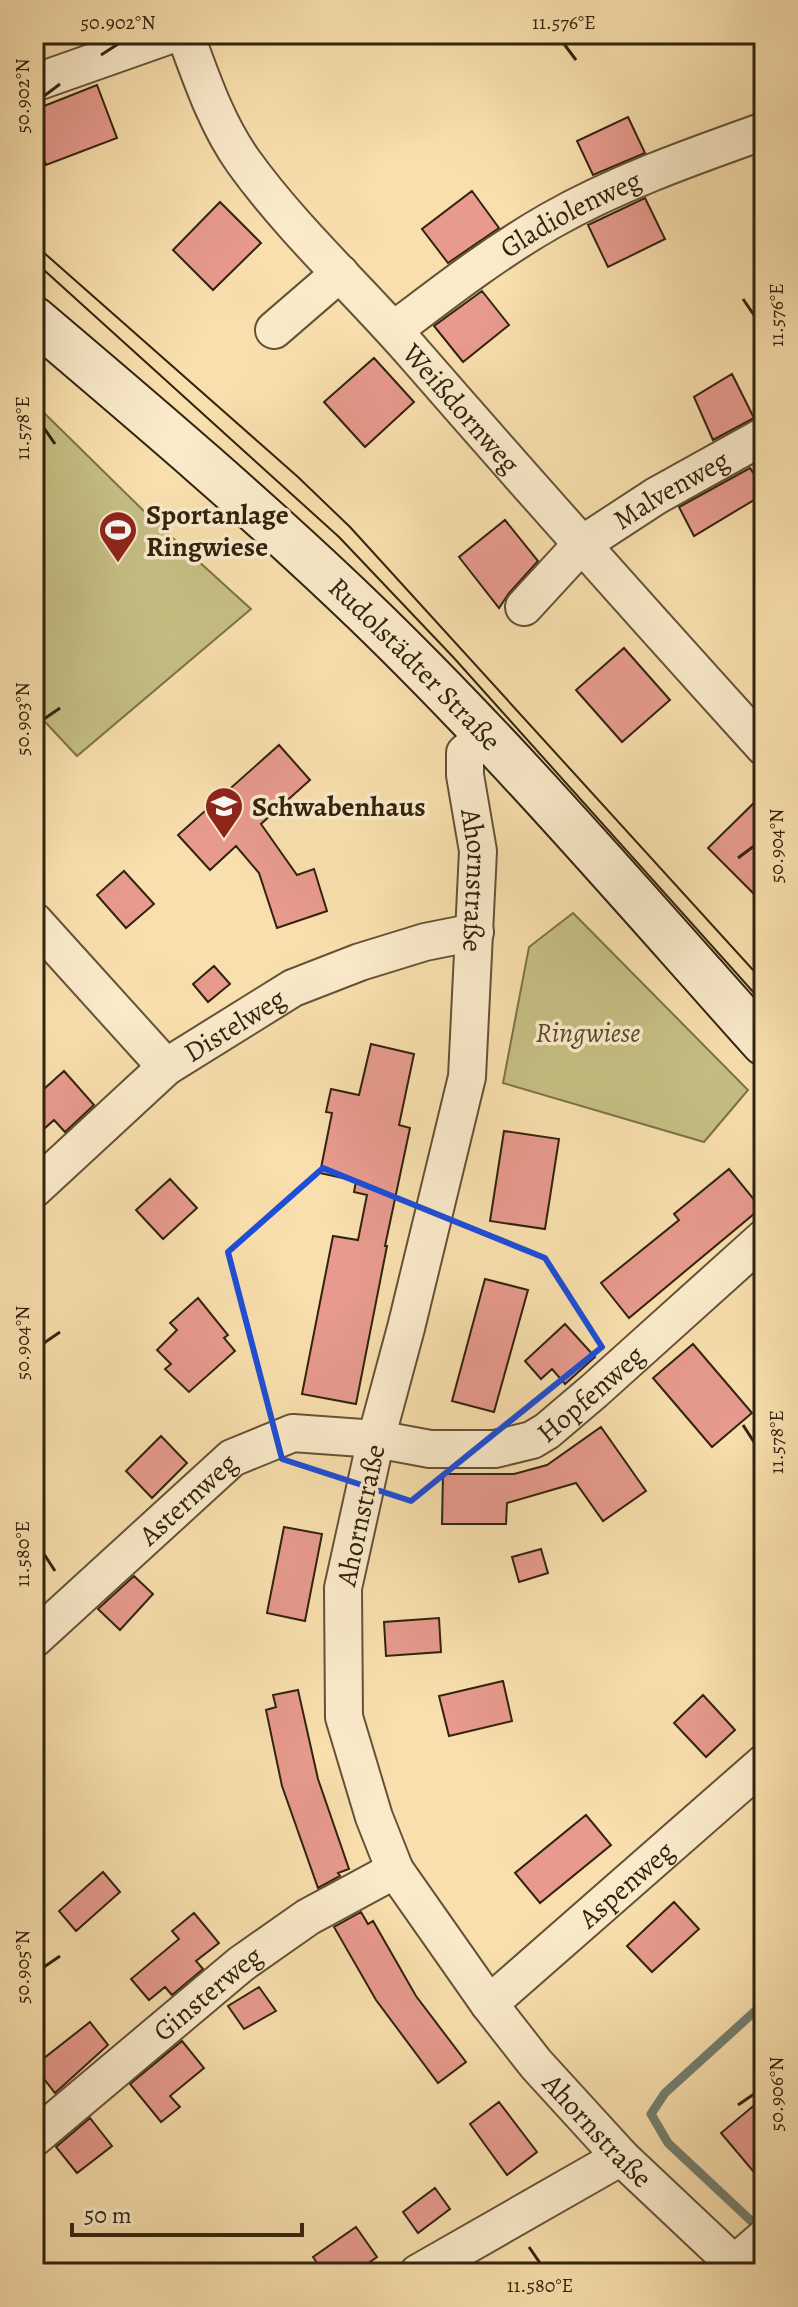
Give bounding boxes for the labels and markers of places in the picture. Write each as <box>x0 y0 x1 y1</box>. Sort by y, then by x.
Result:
place label: Sportanlage Ringwiese <box>146 496 289 566</box>
sports icon: Sportanlage Ringwiese <box>97 509 139 564</box>
school or university icon: Schwabenhaus <box>203 785 245 840</box>
place label: Schwabenhaus <box>252 788 426 826</box>

